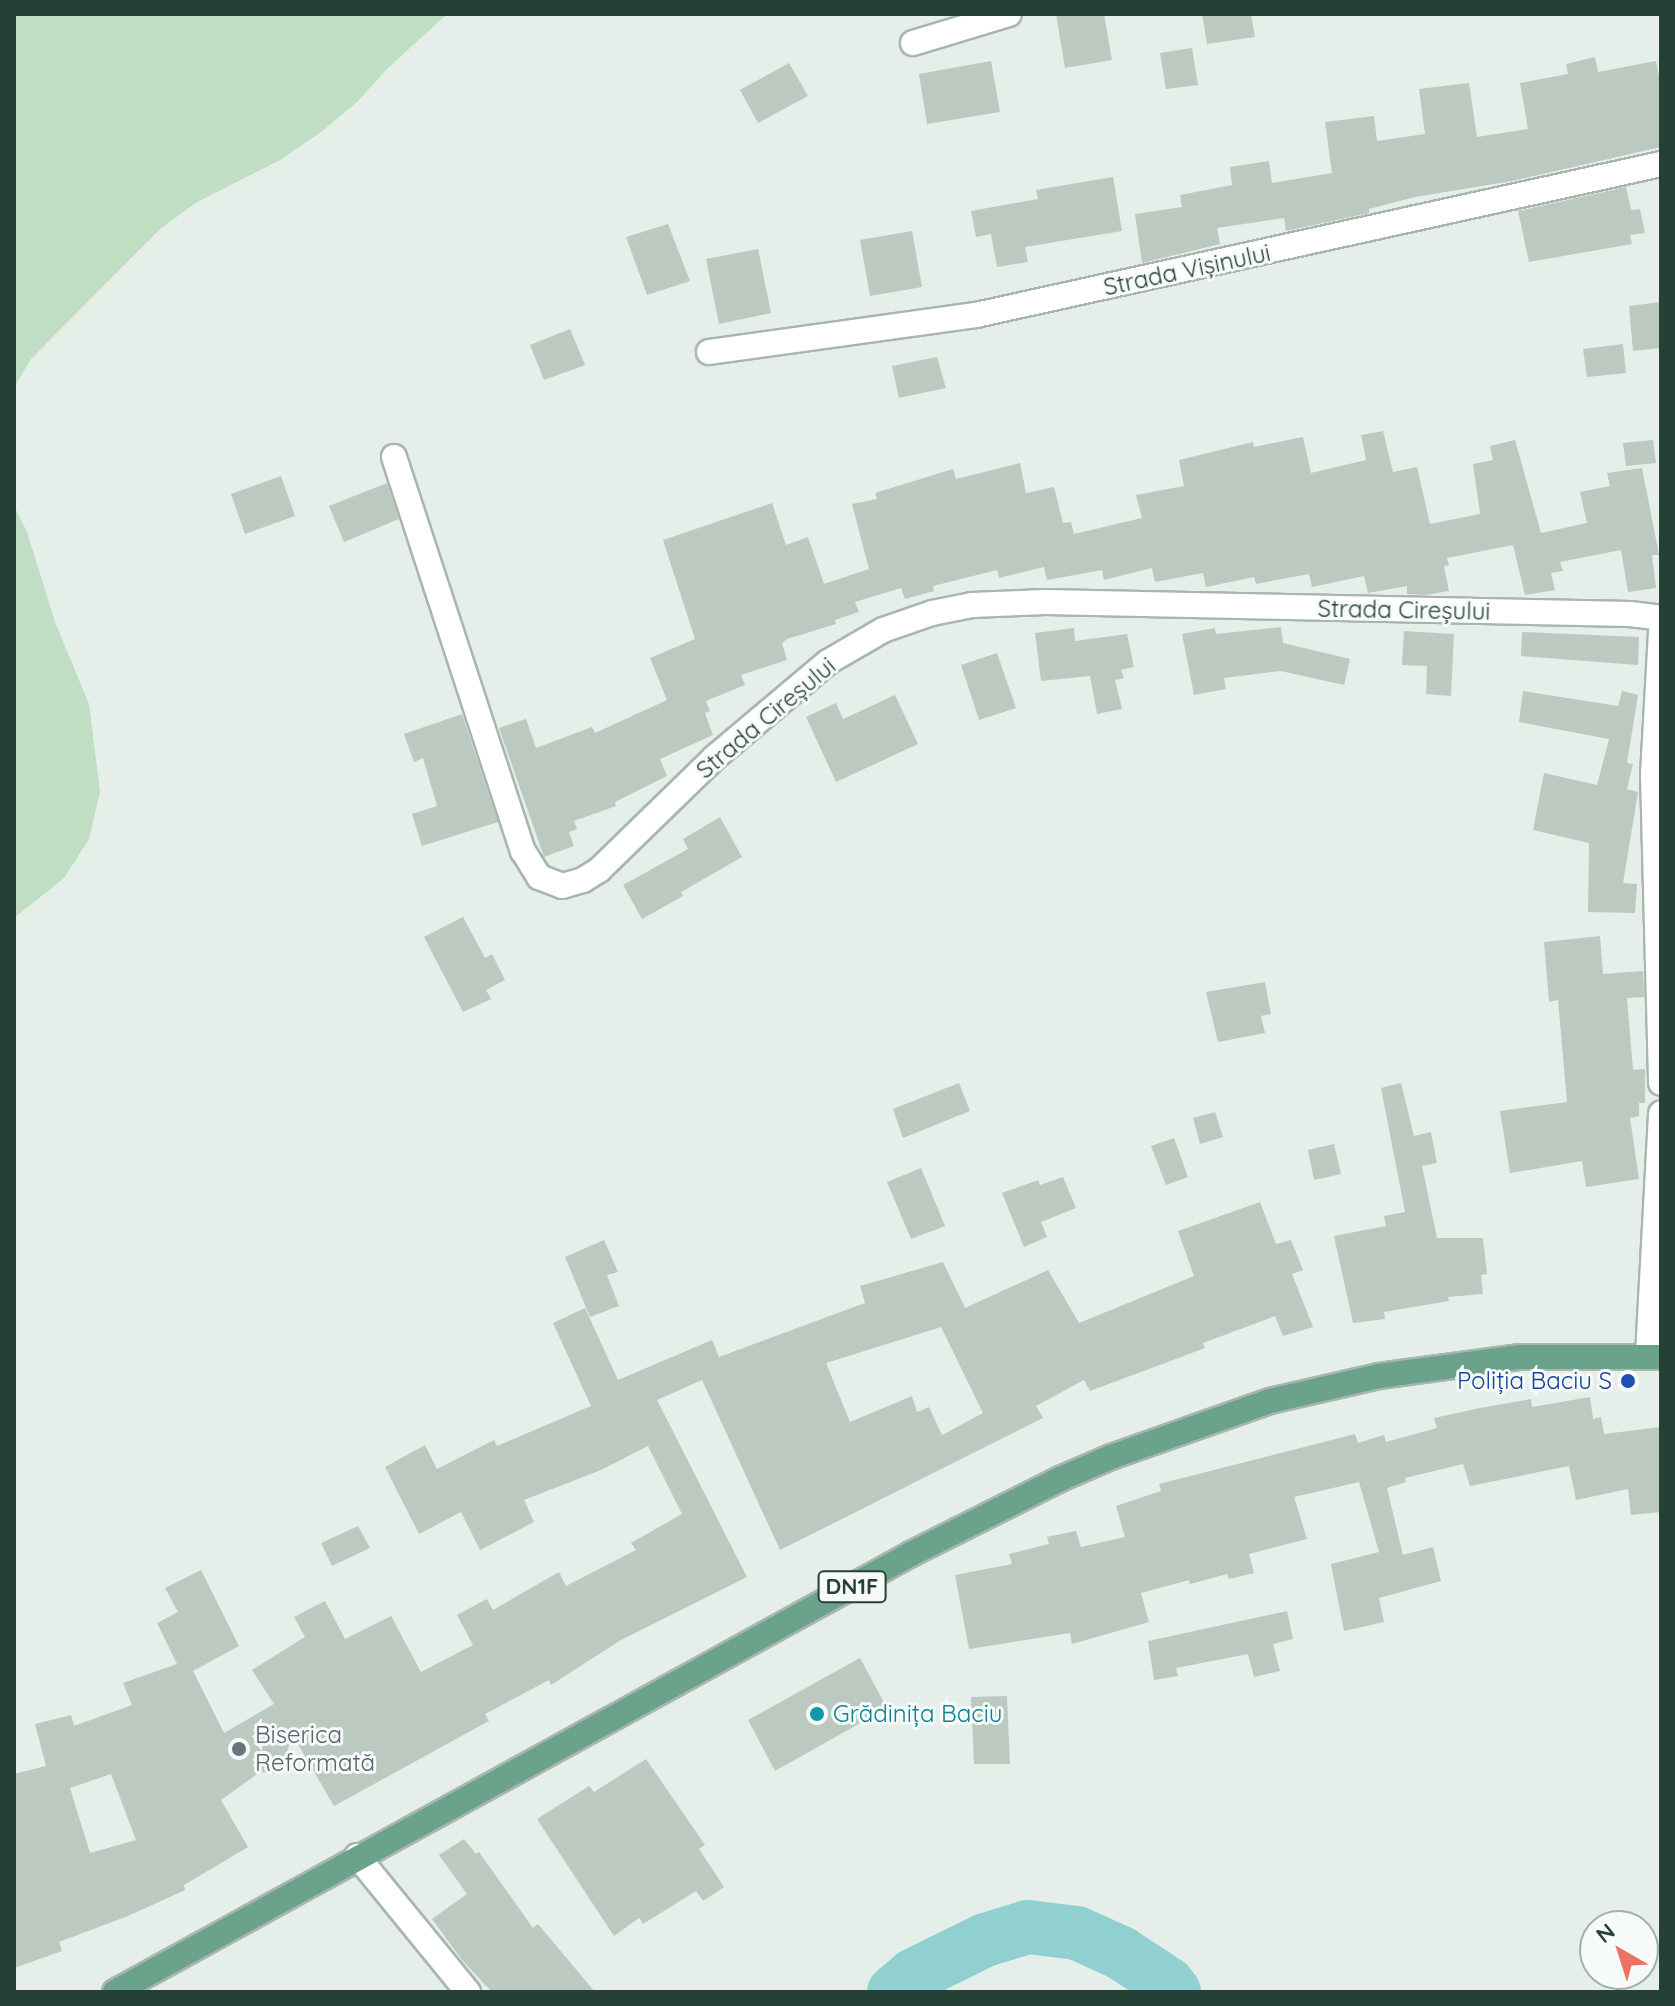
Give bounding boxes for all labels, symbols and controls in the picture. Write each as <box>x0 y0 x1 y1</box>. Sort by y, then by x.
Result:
street label: Strada Vișinului <box>1101 238 1273 302</box>
street label: Strada Cireșului <box>1317 594 1491 626</box>
street label: Strada Cireșului <box>691 651 841 785</box>
place label: Poliția Baciu S <box>1457 1367 1612 1395</box>
marker: Poliția Baciu S <box>1619 1372 1637 1390</box>
road number: DN1F <box>816 1569 888 1605</box>
place label: Grădinița Baciu <box>833 1700 1002 1728</box>
marker: Grădinița Baciu <box>808 1705 826 1723</box>
place label: Biserica Reformată <box>255 1721 375 1777</box>
marker: Biserica Reformată <box>230 1740 248 1758</box>
north arrow <box>1579 1910 1659 1990</box>
text: N <box>1590 1917 1620 1949</box>

